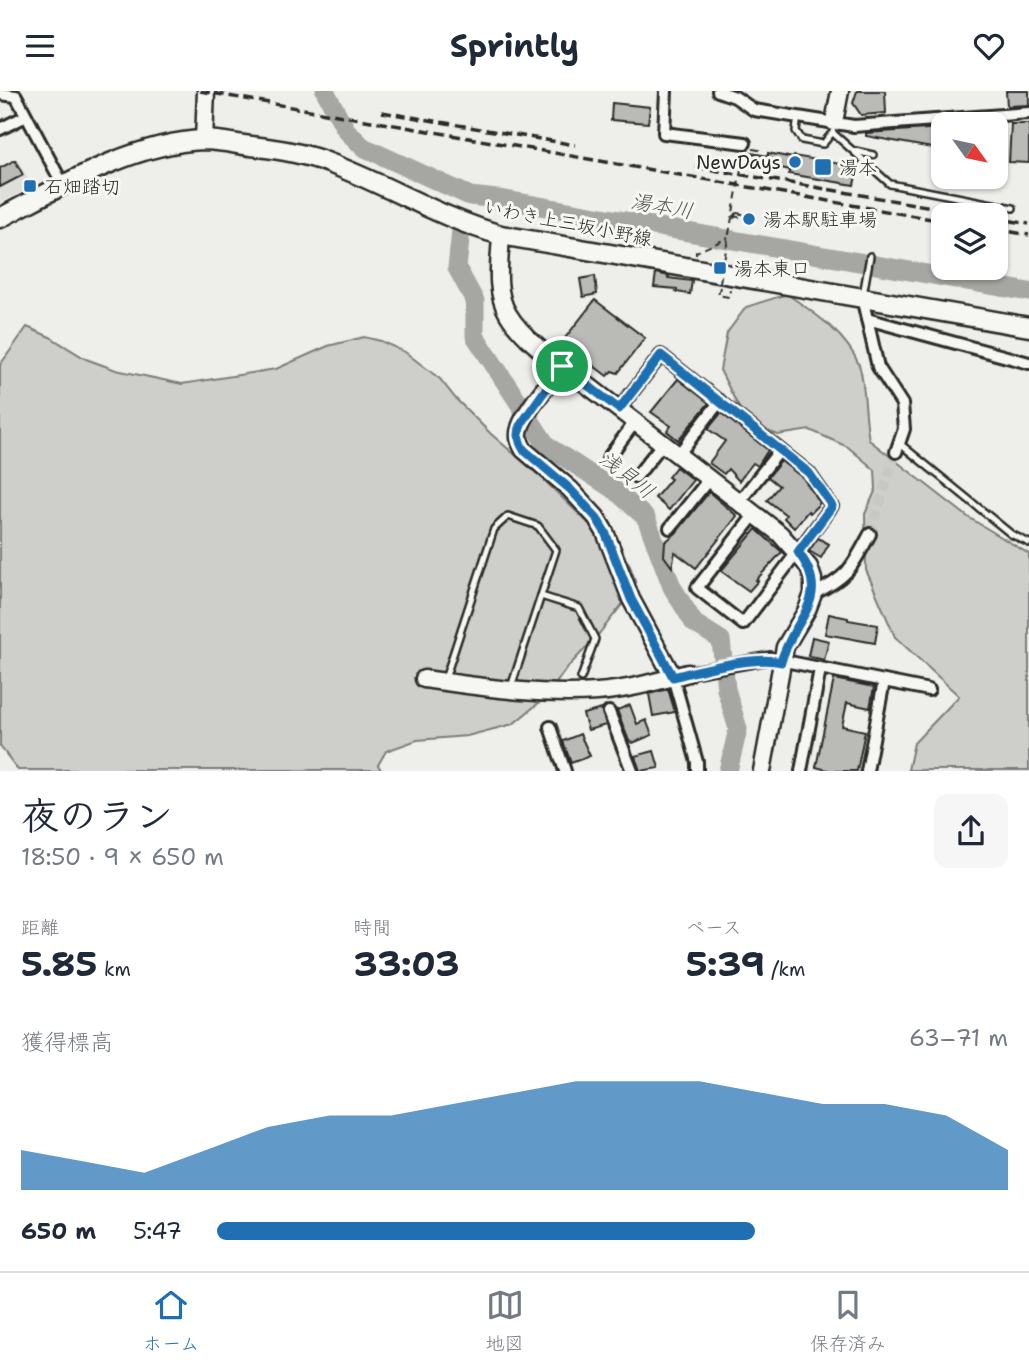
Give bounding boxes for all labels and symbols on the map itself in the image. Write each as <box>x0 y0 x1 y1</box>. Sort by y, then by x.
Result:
north arrow <box>931 112 1008 189</box>
place label: NewDays <box>696 150 781 175</box>
marker: NewDays <box>787 154 803 170</box>
place label: 湯本 <box>839 155 877 180</box>
marker: 湯本 <box>813 157 833 177</box>
place label: 石畑踏切 <box>44 174 120 199</box>
marker: 石畑踏切 <box>22 178 38 194</box>
water label: 湯本川 <box>629 187 695 225</box>
street label: いわき上三坂小野線 <box>482 194 654 252</box>
place label: 湯本駅駐車場 <box>763 207 877 232</box>
marker: 湯本駅駐車場 <box>741 211 757 227</box>
place label: 湯本東口 <box>734 256 810 281</box>
marker: 湯本東口 <box>712 260 728 276</box>
pin <box>532 336 592 396</box>
water label: 浅貝川 <box>594 445 660 505</box>

